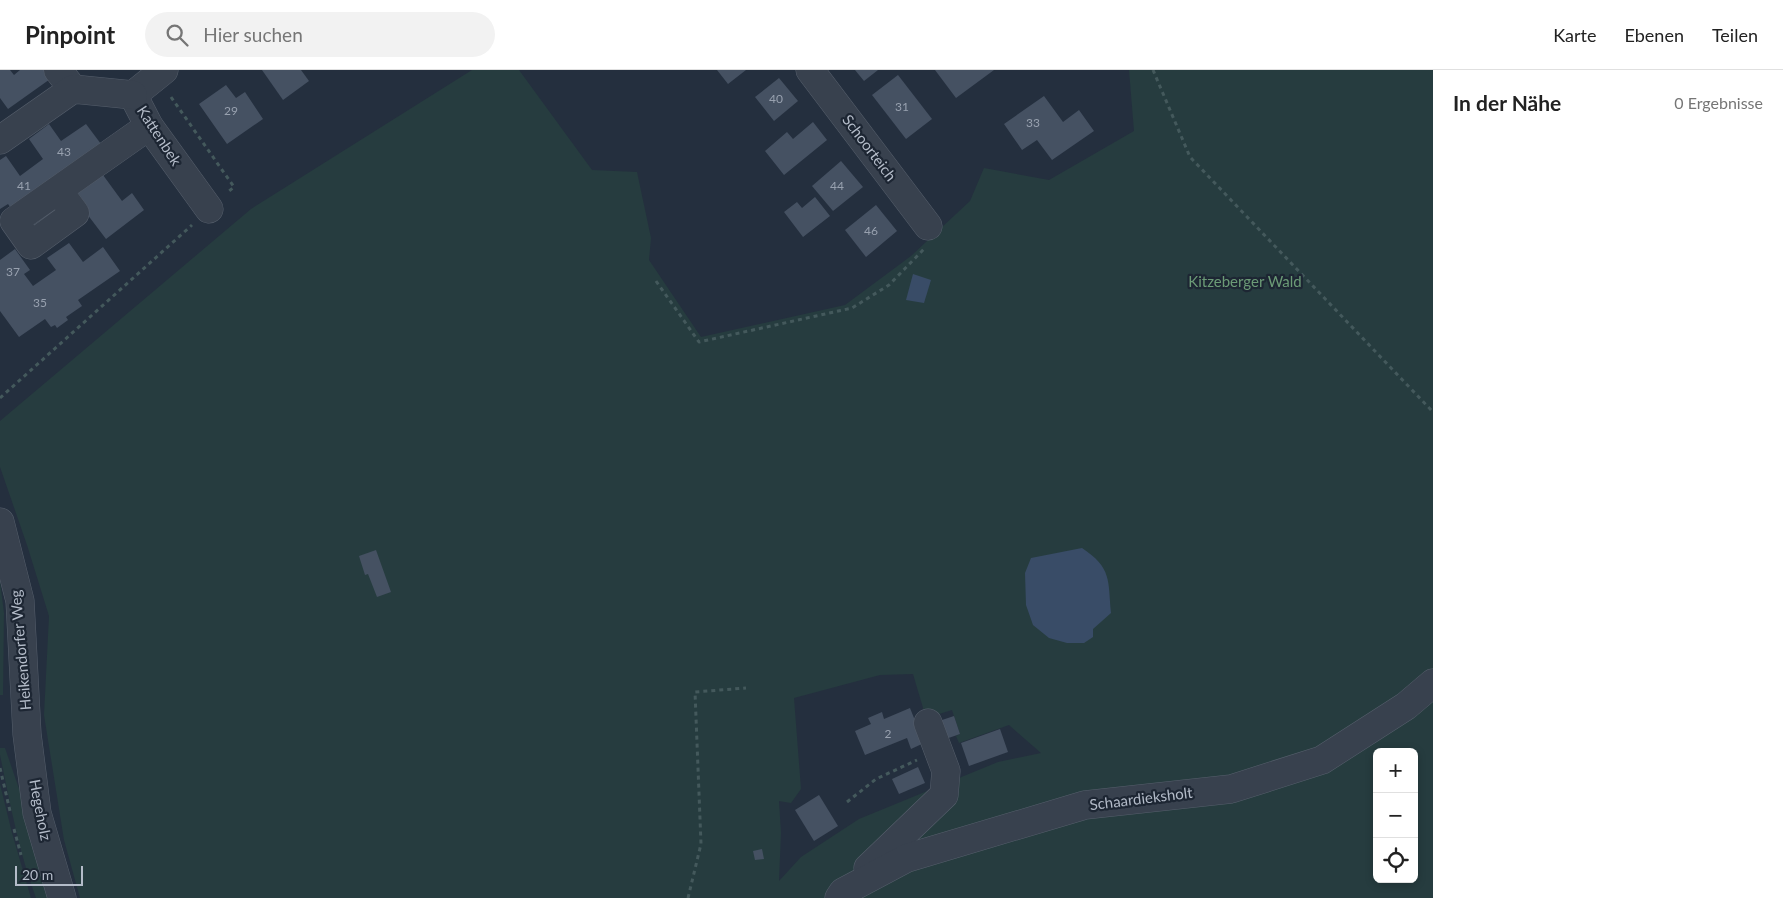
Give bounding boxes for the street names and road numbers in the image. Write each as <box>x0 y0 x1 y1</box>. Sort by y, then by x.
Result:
street label: Kattenbek <box>134 102 186 169</box>
street label: Schoorteich <box>839 111 901 184</box>
street label: Heikendorfer Weg <box>6 589 34 711</box>
street label: Hegeholz <box>26 778 56 842</box>
street label: Schaardieksholt <box>1088 783 1194 813</box>

